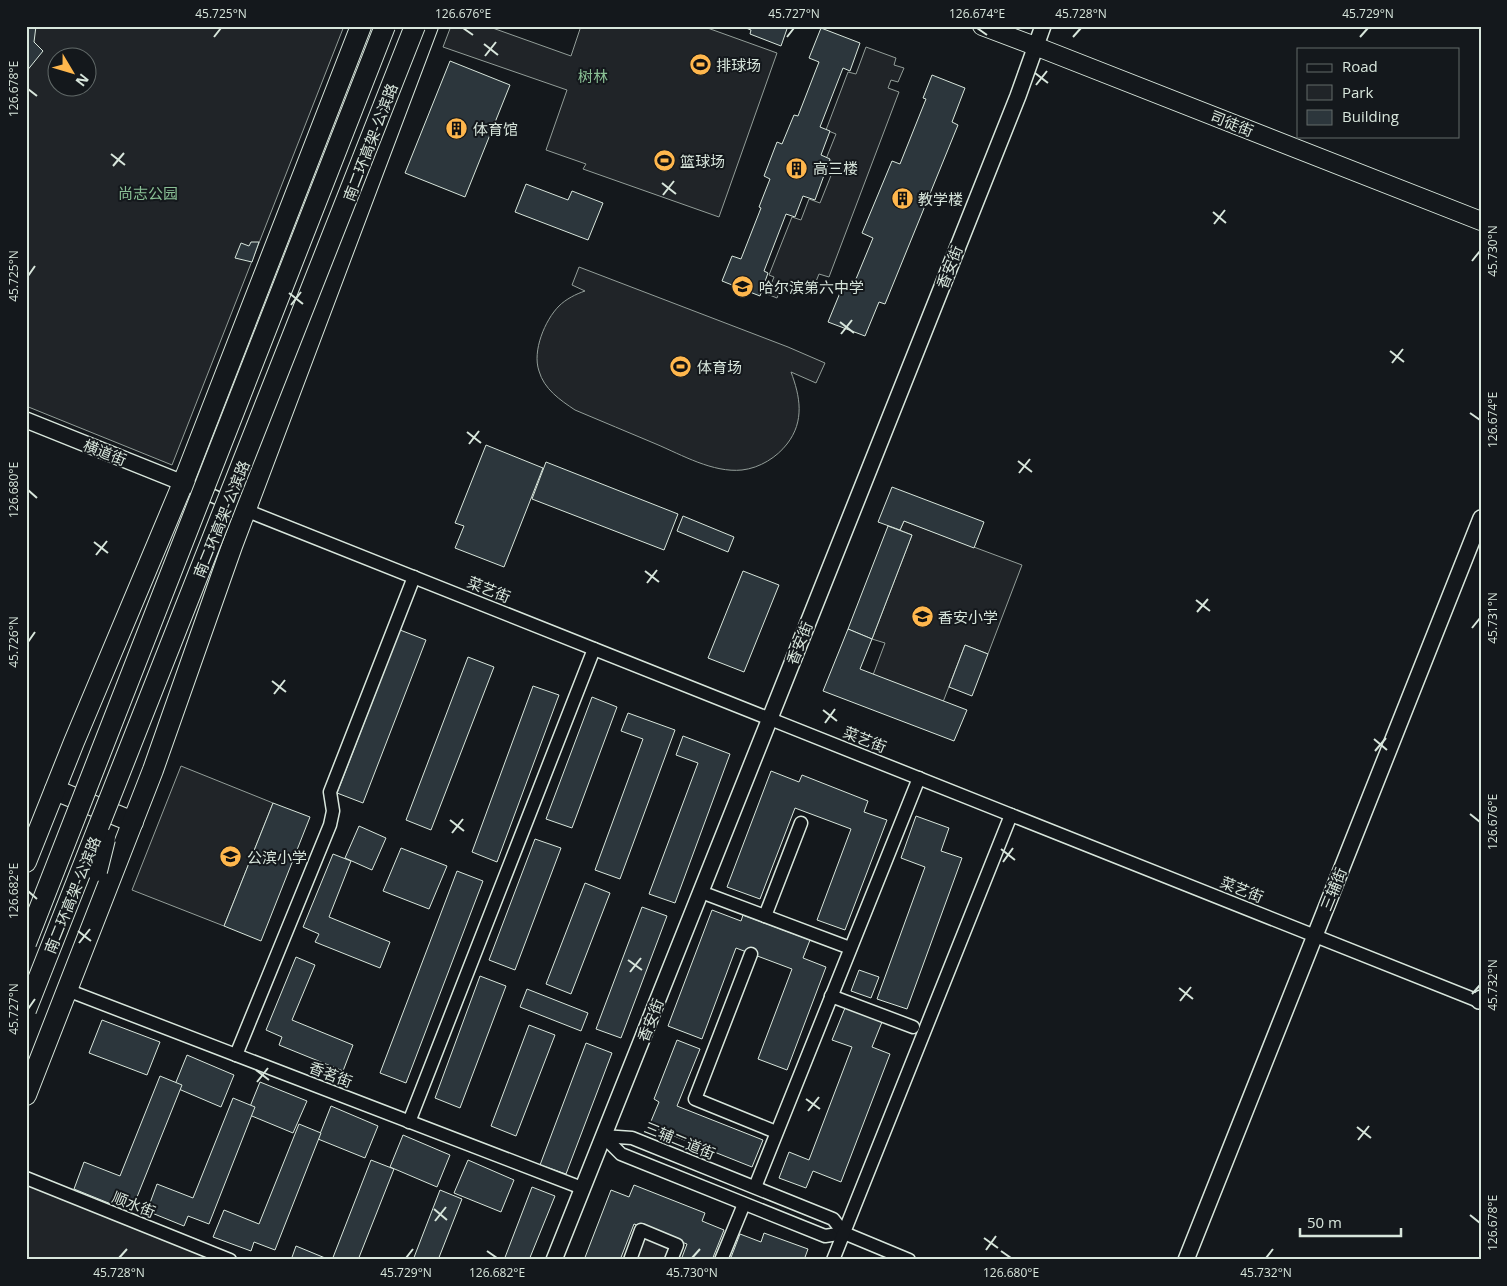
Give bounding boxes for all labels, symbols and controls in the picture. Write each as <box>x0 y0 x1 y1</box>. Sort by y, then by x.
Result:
text: 45.725°N <box>195 5 247 22</box>
text: 126.676°E <box>435 5 491 22</box>
text: 45.727°N <box>768 5 820 22</box>
text: 126.674°E <box>949 5 1005 22</box>
text: 45.728°N <box>1055 5 1107 22</box>
text: 45.729°N <box>1342 5 1394 22</box>
north arrow <box>48 48 98 98</box>
legend <box>1297 48 1460 138</box>
sports icon: 排球场 <box>688 53 712 77</box>
place label: 排球场 <box>716 55 761 75</box>
text: Road <box>1342 56 1378 76</box>
text: 126.678°E <box>5 61 22 117</box>
park label: 树林 <box>578 66 608 86</box>
text: N <box>72 70 94 91</box>
street label: 南二环高架-公滨路 <box>338 80 402 204</box>
text: Park <box>1342 82 1373 102</box>
street label: 司徒街 <box>1207 105 1257 141</box>
text: Building <box>1342 106 1399 126</box>
building icon: 体育馆 <box>445 117 469 141</box>
place label: 体育馆 <box>473 119 518 139</box>
sports icon: 篮球场 <box>652 149 676 173</box>
place label: 篮球场 <box>680 151 725 171</box>
building icon: 高三楼 <box>785 156 809 180</box>
place label: 高三楼 <box>813 158 858 178</box>
park label: 尚志公园 <box>118 183 178 203</box>
building icon: 教学楼 <box>890 187 914 211</box>
place label: 教学楼 <box>918 189 963 209</box>
text: 45.730°N <box>1484 225 1501 277</box>
street label: 香安街 <box>931 242 967 292</box>
text: 45.725°N <box>5 250 22 302</box>
school or university icon: 哈尔滨第六中学 <box>731 275 755 299</box>
place label: 哈尔滨第六中学 <box>759 277 864 297</box>
sports icon: 体育场 <box>669 355 693 379</box>
place label: 体育场 <box>697 357 742 377</box>
text: 126.674°E <box>1484 392 1501 448</box>
street label: 横道街 <box>80 434 130 470</box>
street label: 南二环高架-公滨路 <box>188 457 254 581</box>
text: 126.680°E <box>5 462 22 518</box>
street label: 菜艺街 <box>464 571 514 607</box>
text: 45.731°N <box>1484 592 1501 644</box>
school or university icon: 香安小学 <box>910 605 934 629</box>
place label: 香安小学 <box>938 607 998 627</box>
text: 45.726°N <box>5 616 22 668</box>
street label: 香安街 <box>781 618 817 668</box>
street label: 菜艺街 <box>840 721 890 757</box>
text: 126.676°E <box>1484 794 1501 850</box>
street label: 南二环高架-公滨路 <box>39 833 105 957</box>
school or university icon: 公滨小学 <box>219 845 243 869</box>
place label: 公滨小学 <box>247 847 307 867</box>
text: 126.682°E <box>5 863 22 919</box>
street label: 三辅街 <box>1315 864 1351 914</box>
street label: 菜艺街 <box>1217 871 1267 907</box>
text: 45.732°N <box>1484 959 1501 1011</box>
text: 45.727°N <box>5 983 22 1035</box>
street label: 香安街 <box>632 995 668 1045</box>
street label: 香茗街 <box>306 1057 356 1091</box>
street label: 三辅二道街 <box>641 1117 719 1163</box>
street label: 顺水街 <box>109 1186 159 1222</box>
text: 126.678°E <box>1484 1195 1501 1251</box>
scale bar <box>1300 1206 1401 1238</box>
text: 50 m <box>1307 1212 1342 1232</box>
text: 45.728°N <box>93 1264 145 1281</box>
text: 45.729°N <box>380 1264 432 1281</box>
text: 126.682°E <box>469 1264 525 1281</box>
text: 45.730°N <box>666 1264 718 1281</box>
text: 126.680°E <box>983 1264 1039 1281</box>
text: 45.732°N <box>1240 1264 1292 1281</box>

